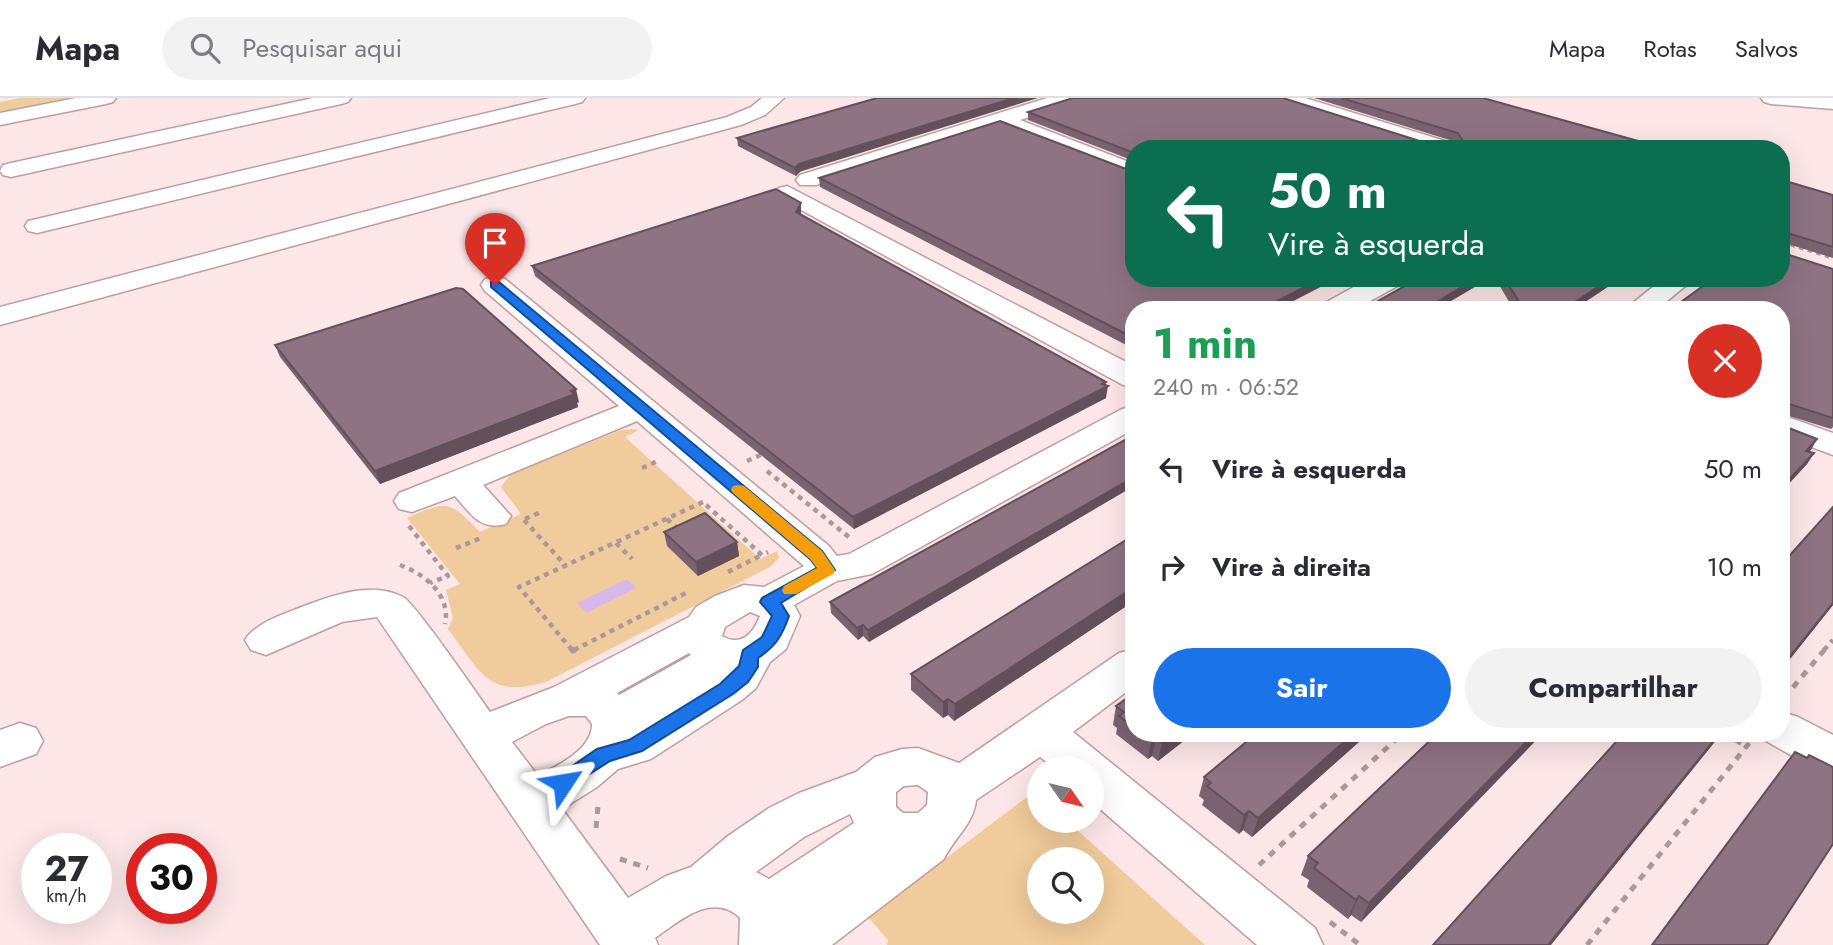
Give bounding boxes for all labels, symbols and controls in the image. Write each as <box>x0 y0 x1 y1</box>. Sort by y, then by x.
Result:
search box <box>162 17 652 80</box>
text: Mapa <box>35 25 120 72</box>
icon: search <box>186 29 224 67</box>
text: Pesquisar aqui <box>242 29 402 67</box>
text: Mapa <box>1549 31 1605 66</box>
text: Rotas <box>1643 31 1697 66</box>
text: Salvos <box>1735 31 1798 66</box>
text: 50 m <box>1268 156 1387 226</box>
icon: left <box>1153 168 1244 259</box>
pin <box>465 213 525 285</box>
text: Vire à esquerda <box>1268 221 1485 267</box>
icon: arrive <box>476 224 514 262</box>
text: 1 min <box>1153 313 1257 374</box>
button: close <box>1688 324 1762 398</box>
text: 240 m · 06:52 <box>1153 370 1299 404</box>
icon: left <box>1153 450 1191 488</box>
text: Vire à esquerda <box>1212 450 1407 488</box>
text: 50 m <box>1704 450 1762 488</box>
icon: right <box>1153 548 1191 586</box>
text: Vire à direita <box>1212 548 1371 586</box>
text: 10 m <box>1707 548 1762 586</box>
button: Sair <box>1153 648 1451 728</box>
button: Compartilhar <box>1465 648 1762 728</box>
position arrow <box>526 746 600 820</box>
north arrow <box>1027 756 1104 833</box>
map controls <box>1027 756 1104 924</box>
speed limit sign: 30 <box>126 833 217 924</box>
text: 27 <box>44 844 89 894</box>
button: search <box>1027 847 1104 924</box>
text: km/h <box>46 883 87 909</box>

